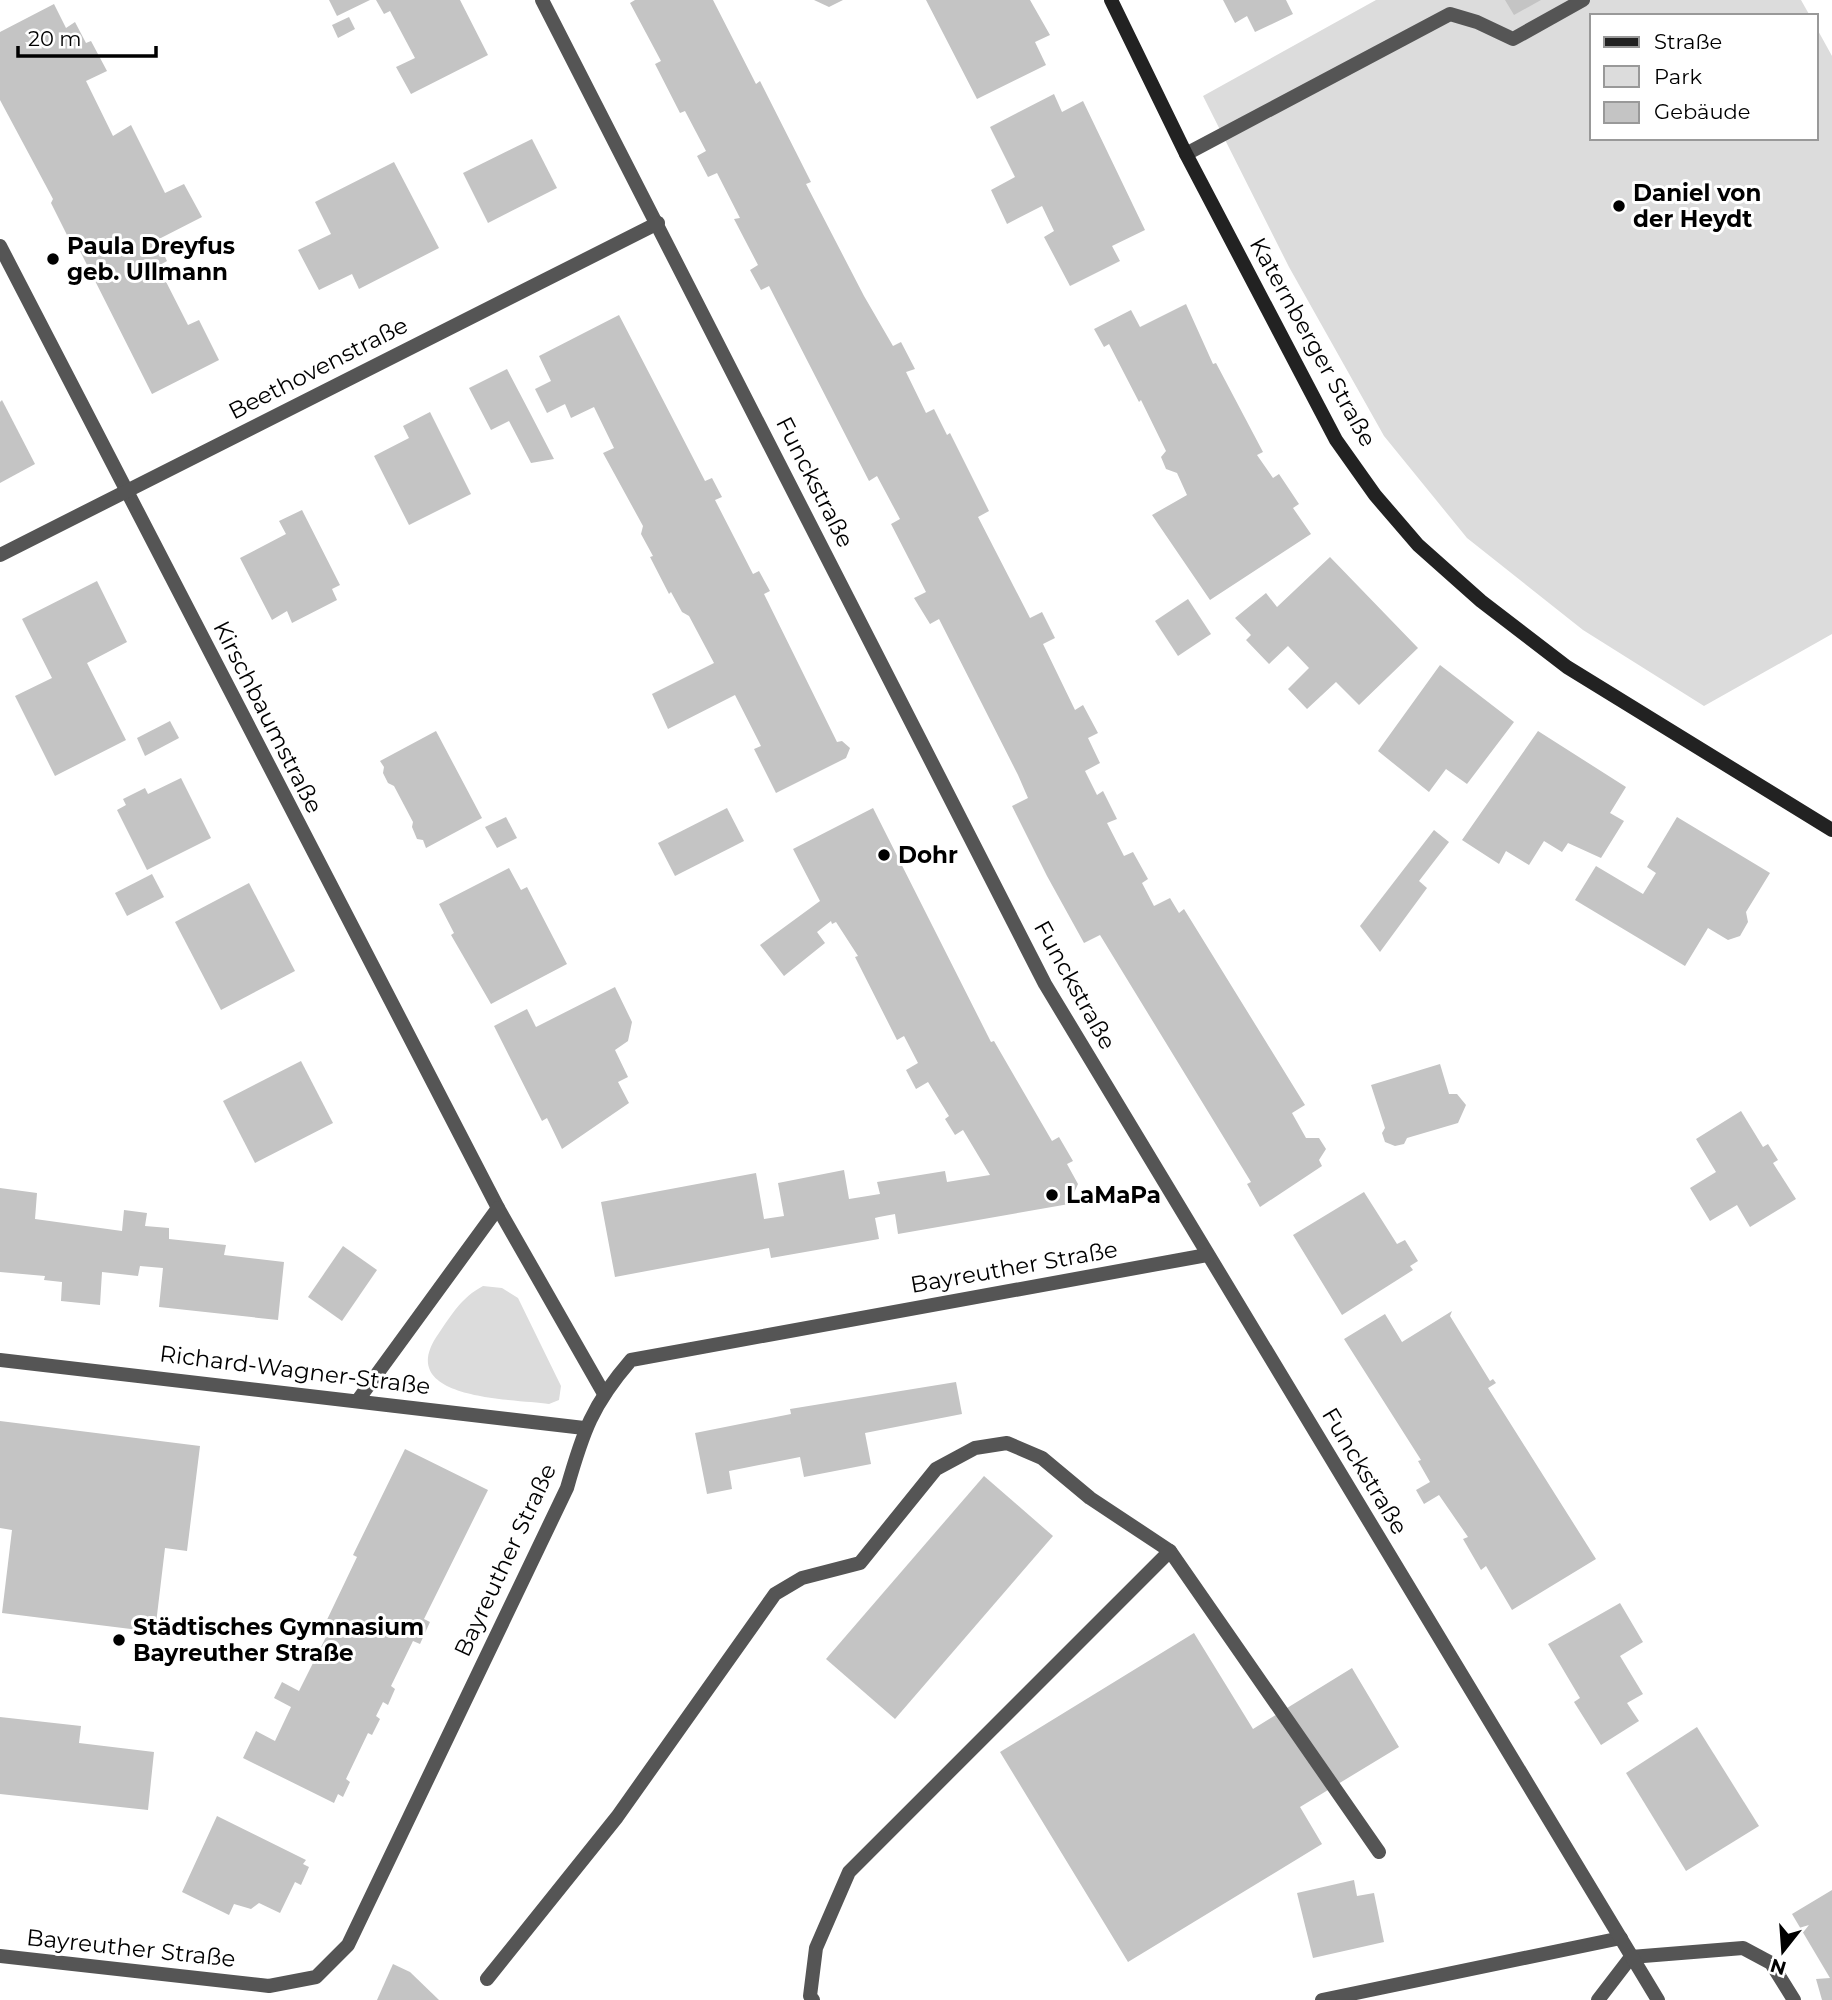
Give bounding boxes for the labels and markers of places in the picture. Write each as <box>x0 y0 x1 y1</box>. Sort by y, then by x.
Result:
place label: Daniel von der Heydt <box>1633 179 1761 233</box>
marker: Daniel von der Heydt <box>1611 198 1627 214</box>
place label: Paula Dreyfus geb. Ullmann <box>67 232 235 286</box>
marker: Paula Dreyfus geb. Ullmann <box>45 251 61 267</box>
place label: Dohr <box>898 841 958 869</box>
marker: Dohr <box>876 847 892 863</box>
place label: LaMaPa <box>1066 1181 1161 1209</box>
marker: LaMaPa <box>1044 1187 1060 1203</box>
place label: Städtisches Gymnasium Bayreuther Straße <box>133 1613 424 1667</box>
marker: Städtisches Gymnasium Bayreuther Straße <box>111 1632 127 1648</box>

